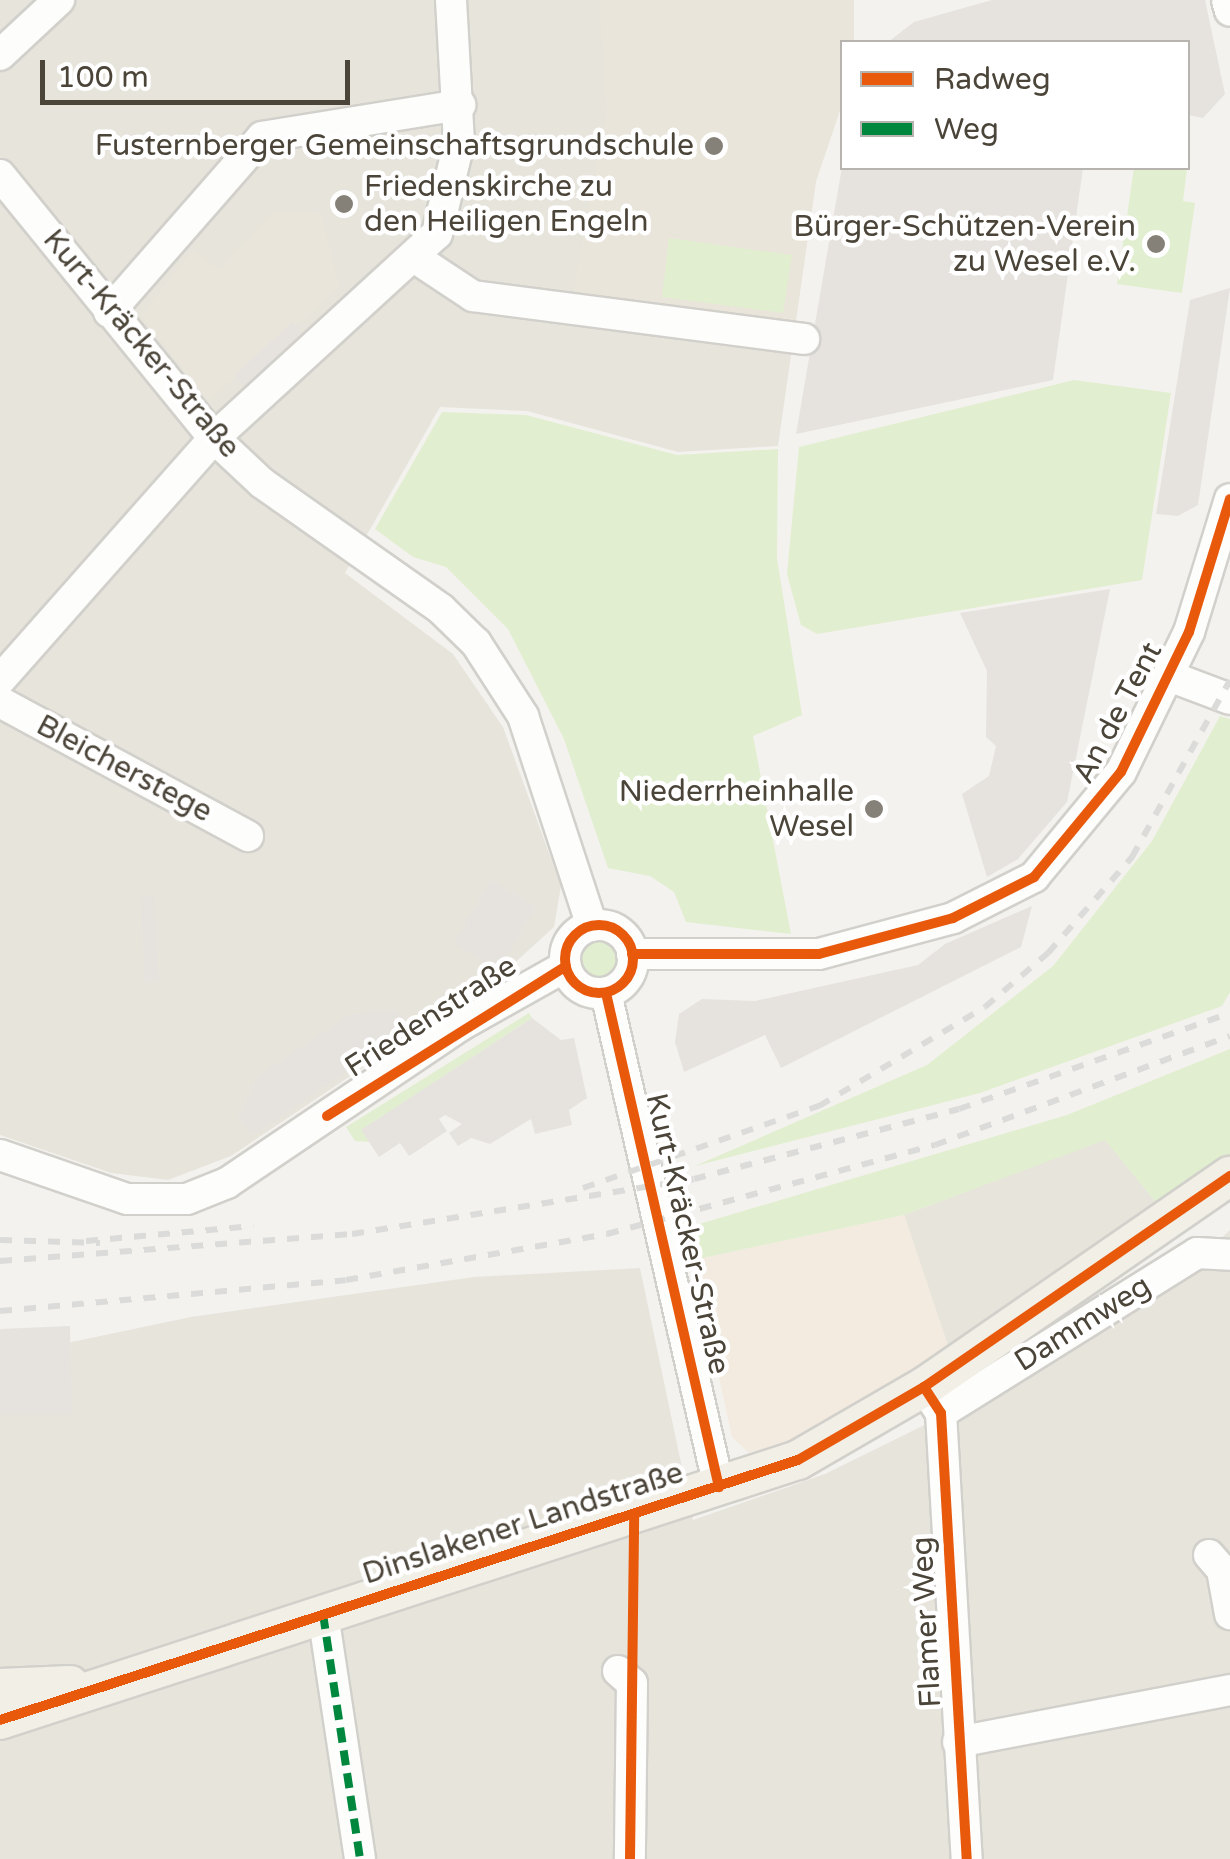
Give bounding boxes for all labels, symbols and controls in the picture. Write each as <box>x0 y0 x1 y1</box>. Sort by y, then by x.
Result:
scale bar <box>45 40 355 102</box>
legend <box>840 40 1190 170</box>
text: 100 m <box>57 59 149 96</box>
text: Radweg <box>934 61 1051 98</box>
text: Weg <box>934 111 999 148</box>
place label: Fusternberger Gemeinschaftsgrundschule <box>95 128 694 164</box>
marker: Fusternberger Gemeinschaftsgrundschule <box>703 135 725 157</box>
place label: Friedenskirche zu den Heiligen Engeln <box>364 169 648 240</box>
marker: Friedenskirche zu den Heiligen Engeln <box>333 193 355 215</box>
place label: Bürger-Schützen-Verein zu Wesel e.V. <box>793 209 1136 280</box>
street label: Kurt-Kräcker-Straße <box>35 222 247 466</box>
marker: Bürger-Schützen-Verein zu Wesel e.V. <box>1145 233 1167 255</box>
street label: An de Tent <box>1066 636 1170 790</box>
street label: Bleicherstege <box>30 708 218 830</box>
place label: Niederrheinhalle Wesel <box>619 774 854 844</box>
marker: Niederrheinhalle Wesel <box>863 798 885 820</box>
street label: Friedenstraße <box>339 948 523 1086</box>
street label: Kurt-Kräcker-Straße <box>637 1090 737 1378</box>
street label: Dammweg <box>1008 1268 1158 1380</box>
street label: Dinslakener Landstraße <box>358 1455 688 1593</box>
street label: Flamer Weg <box>905 1536 949 1708</box>

